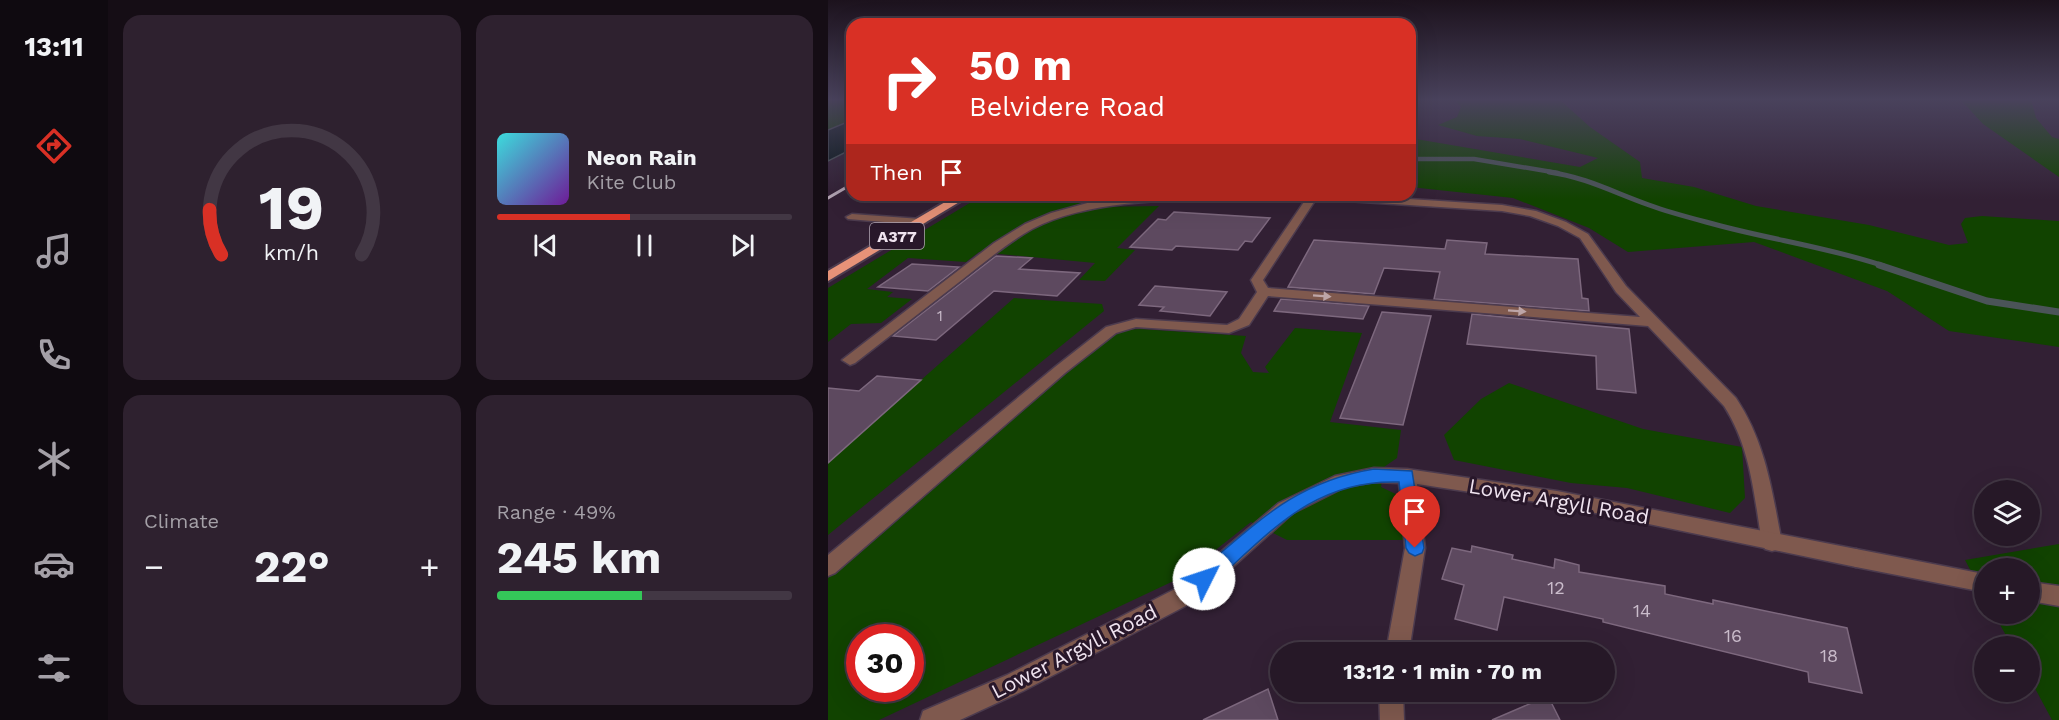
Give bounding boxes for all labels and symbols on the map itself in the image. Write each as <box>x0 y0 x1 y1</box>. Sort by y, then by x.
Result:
road number: A377 <box>870 223 924 249</box>
one-way arrow <box>1313 292 1332 301</box>
one-way arrow <box>1507 306 1526 316</box>
house number: 1 <box>937 307 943 325</box>
street label: Lower Argyll Road <box>1467 473 1651 529</box>
pin <box>1389 486 1440 548</box>
position arrow <box>1172 547 1236 611</box>
house number: 12 <box>1547 577 1565 598</box>
street label: Lower Argyll Road <box>987 598 1161 704</box>
house number: 14 <box>1633 600 1651 621</box>
speed limit sign: 30 <box>846 624 924 702</box>
house number: 16 <box>1724 625 1742 646</box>
house number: 18 <box>1820 645 1838 666</box>

